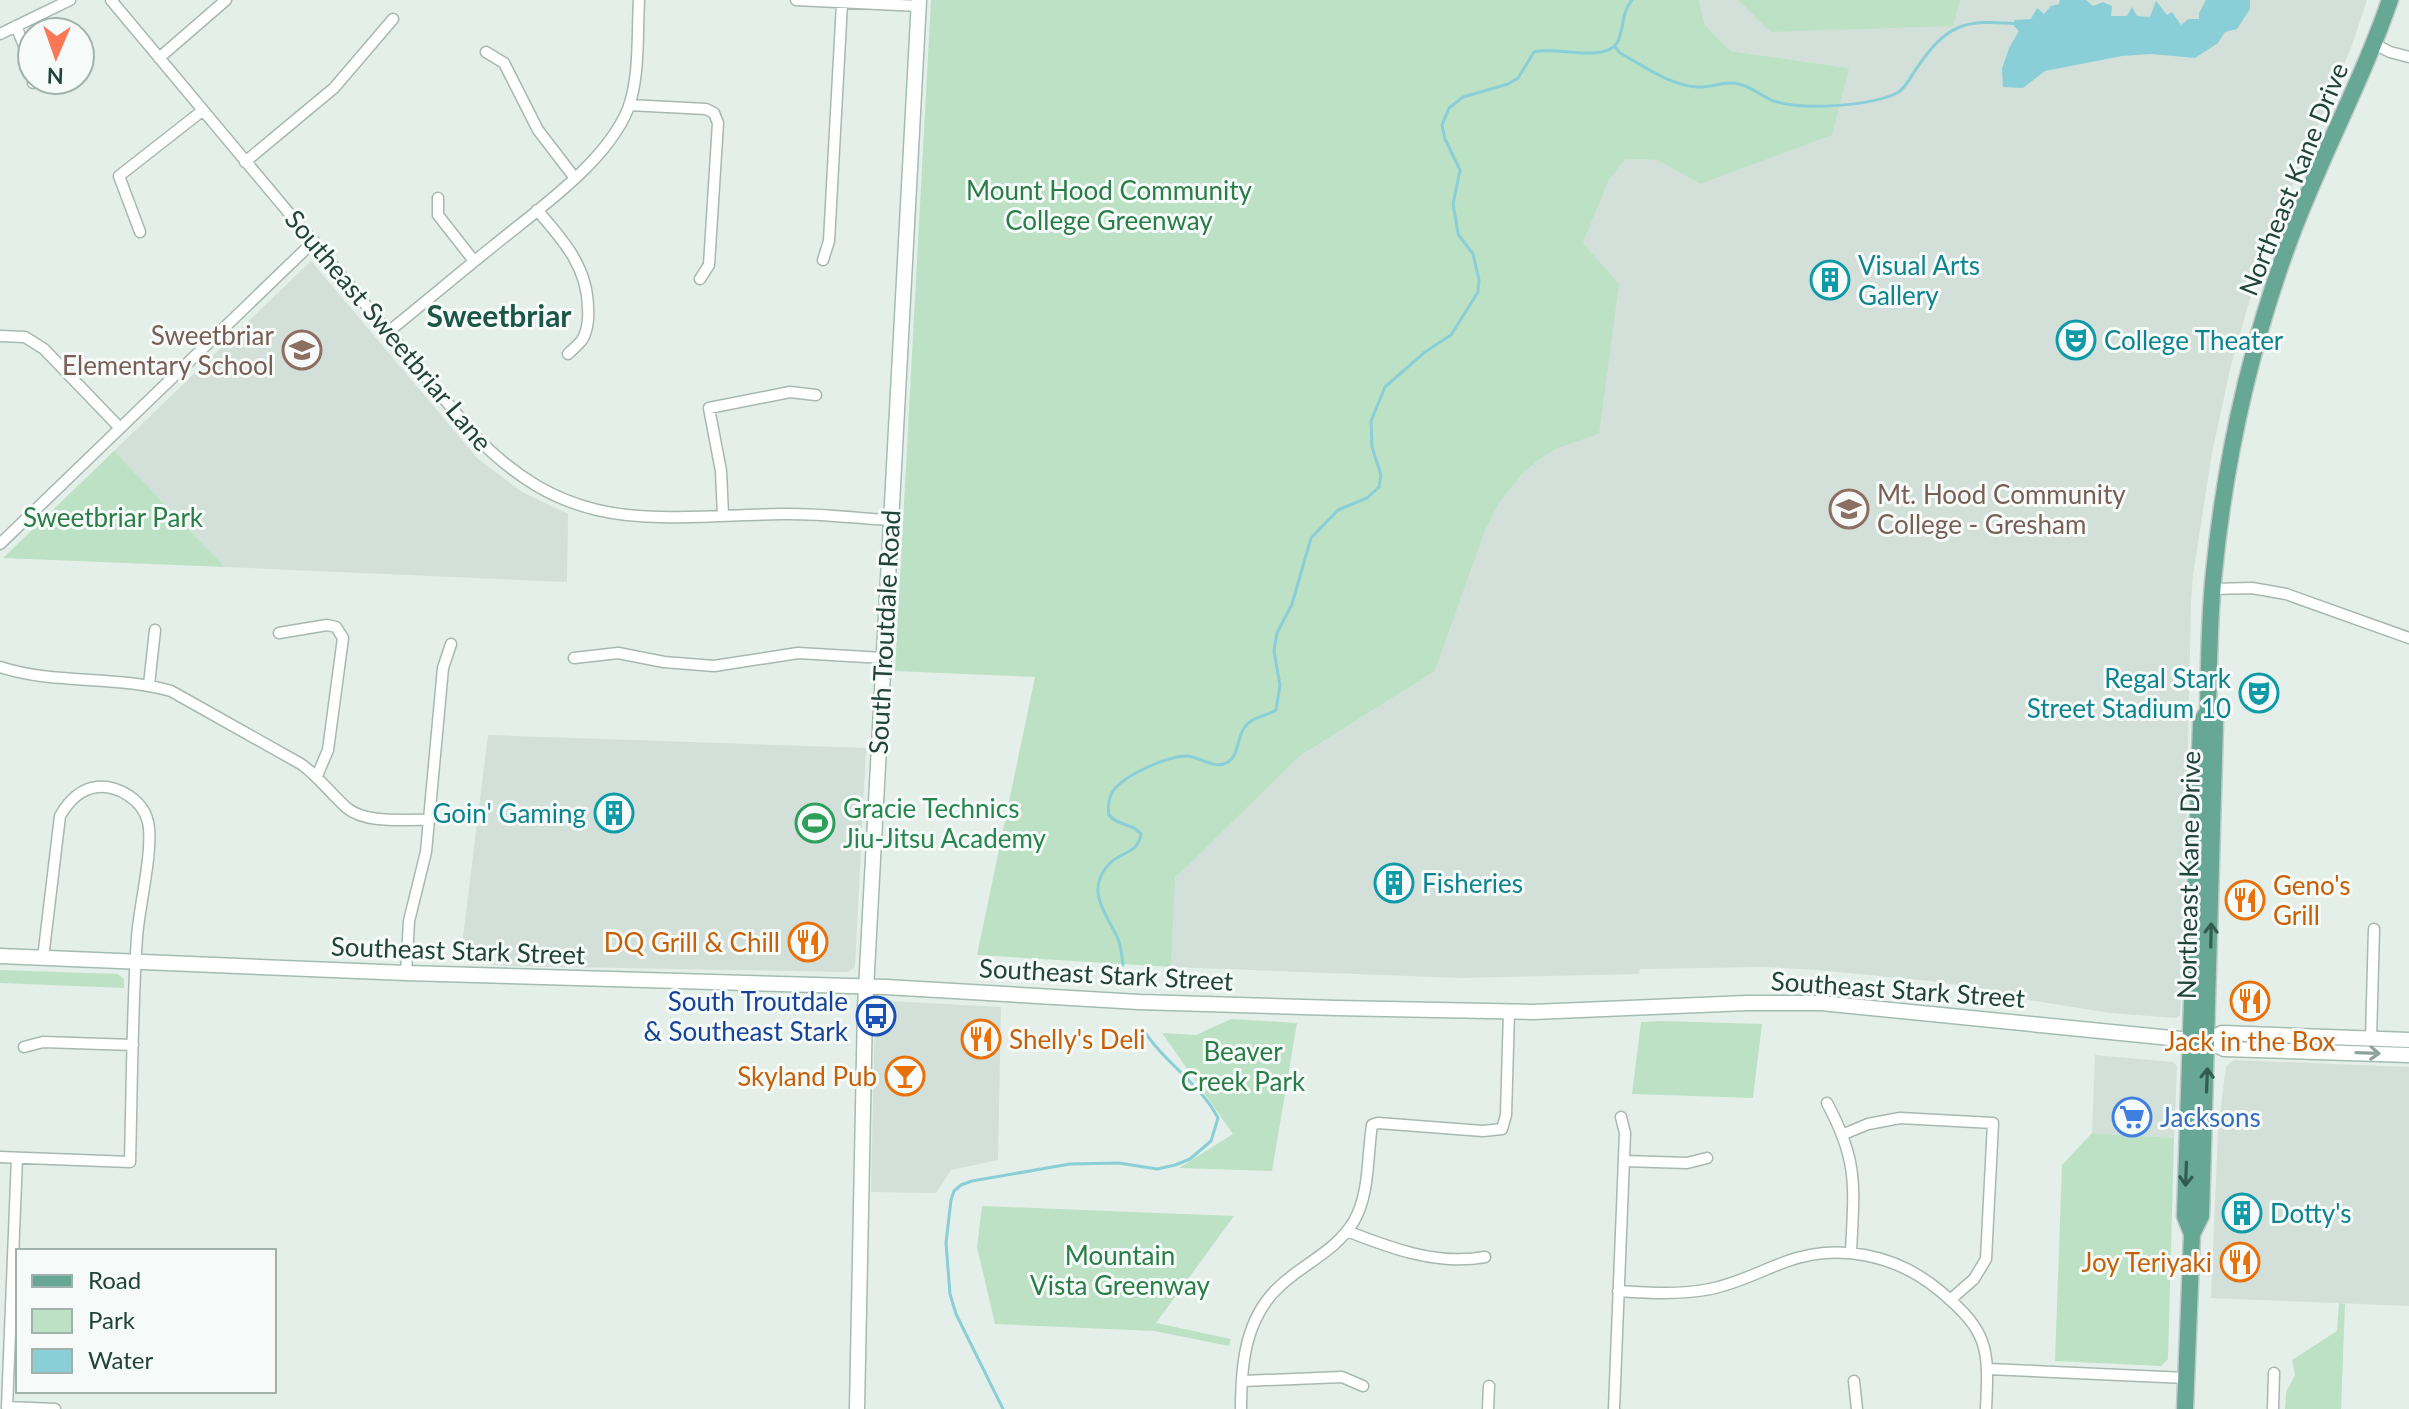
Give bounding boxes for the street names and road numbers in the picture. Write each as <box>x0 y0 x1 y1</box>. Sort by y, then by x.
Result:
street label: Northeast Kane Drive <box>2232 58 2354 300</box>
street label: Southeast Sweetbriar Lane <box>279 203 499 457</box>
street label: South Troutdale Road <box>862 509 906 755</box>
street label: Northeast Kane Drive <box>2170 751 2206 999</box>
street label: Southeast Stark Street <box>330 930 586 970</box>
street label: Southeast Stark Street <box>978 951 1235 997</box>
street label: Southeast Stark Street <box>1770 964 2027 1014</box>

